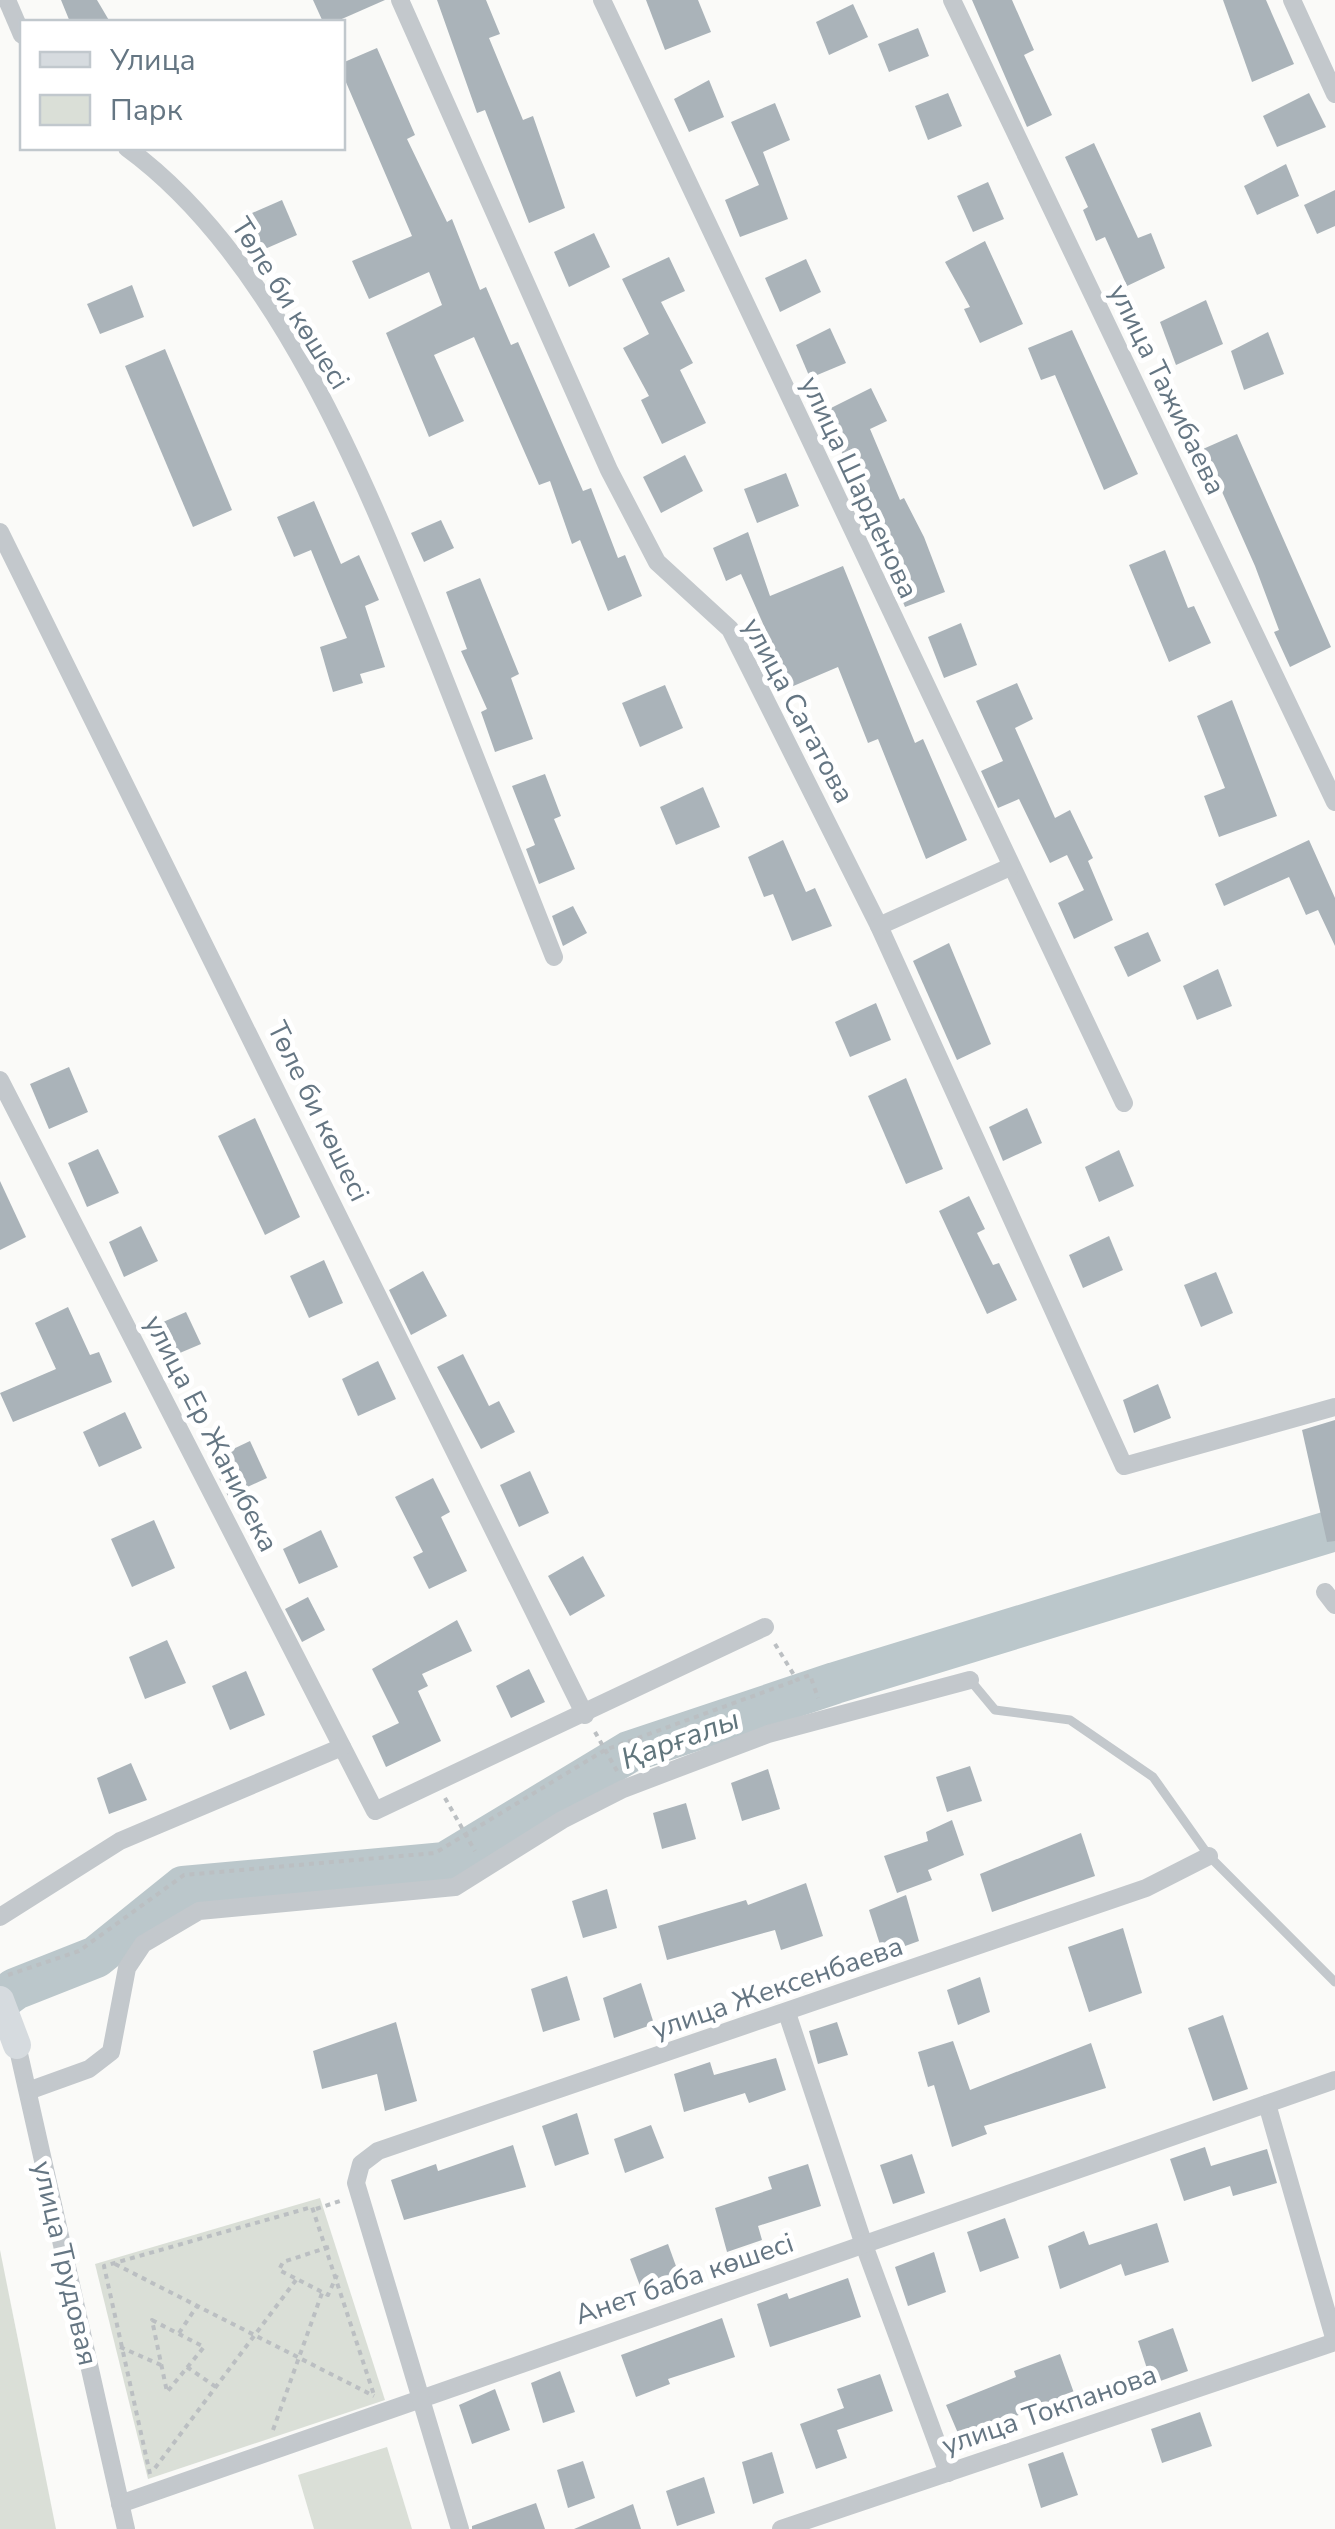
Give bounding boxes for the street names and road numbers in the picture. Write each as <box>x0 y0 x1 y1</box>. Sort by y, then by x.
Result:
street label: Төле би көшесі <box>222 210 358 397</box>
street label: улица Тажибаева <box>1100 278 1235 501</box>
street label: улица Шарденова <box>791 370 927 605</box>
street label: улица Сагатова <box>733 611 863 810</box>
street label: Төле би көшесі <box>258 1015 378 1208</box>
street label: улица Ер Жанибека <box>135 1308 287 1558</box>
street label: улица Жексенбаева <box>647 1927 908 2049</box>
street label: улица Трудовая <box>23 2157 107 2369</box>
street label: Анет баба көшесі <box>570 2224 799 2334</box>
street label: улица Токпанова <box>937 2355 1162 2464</box>

